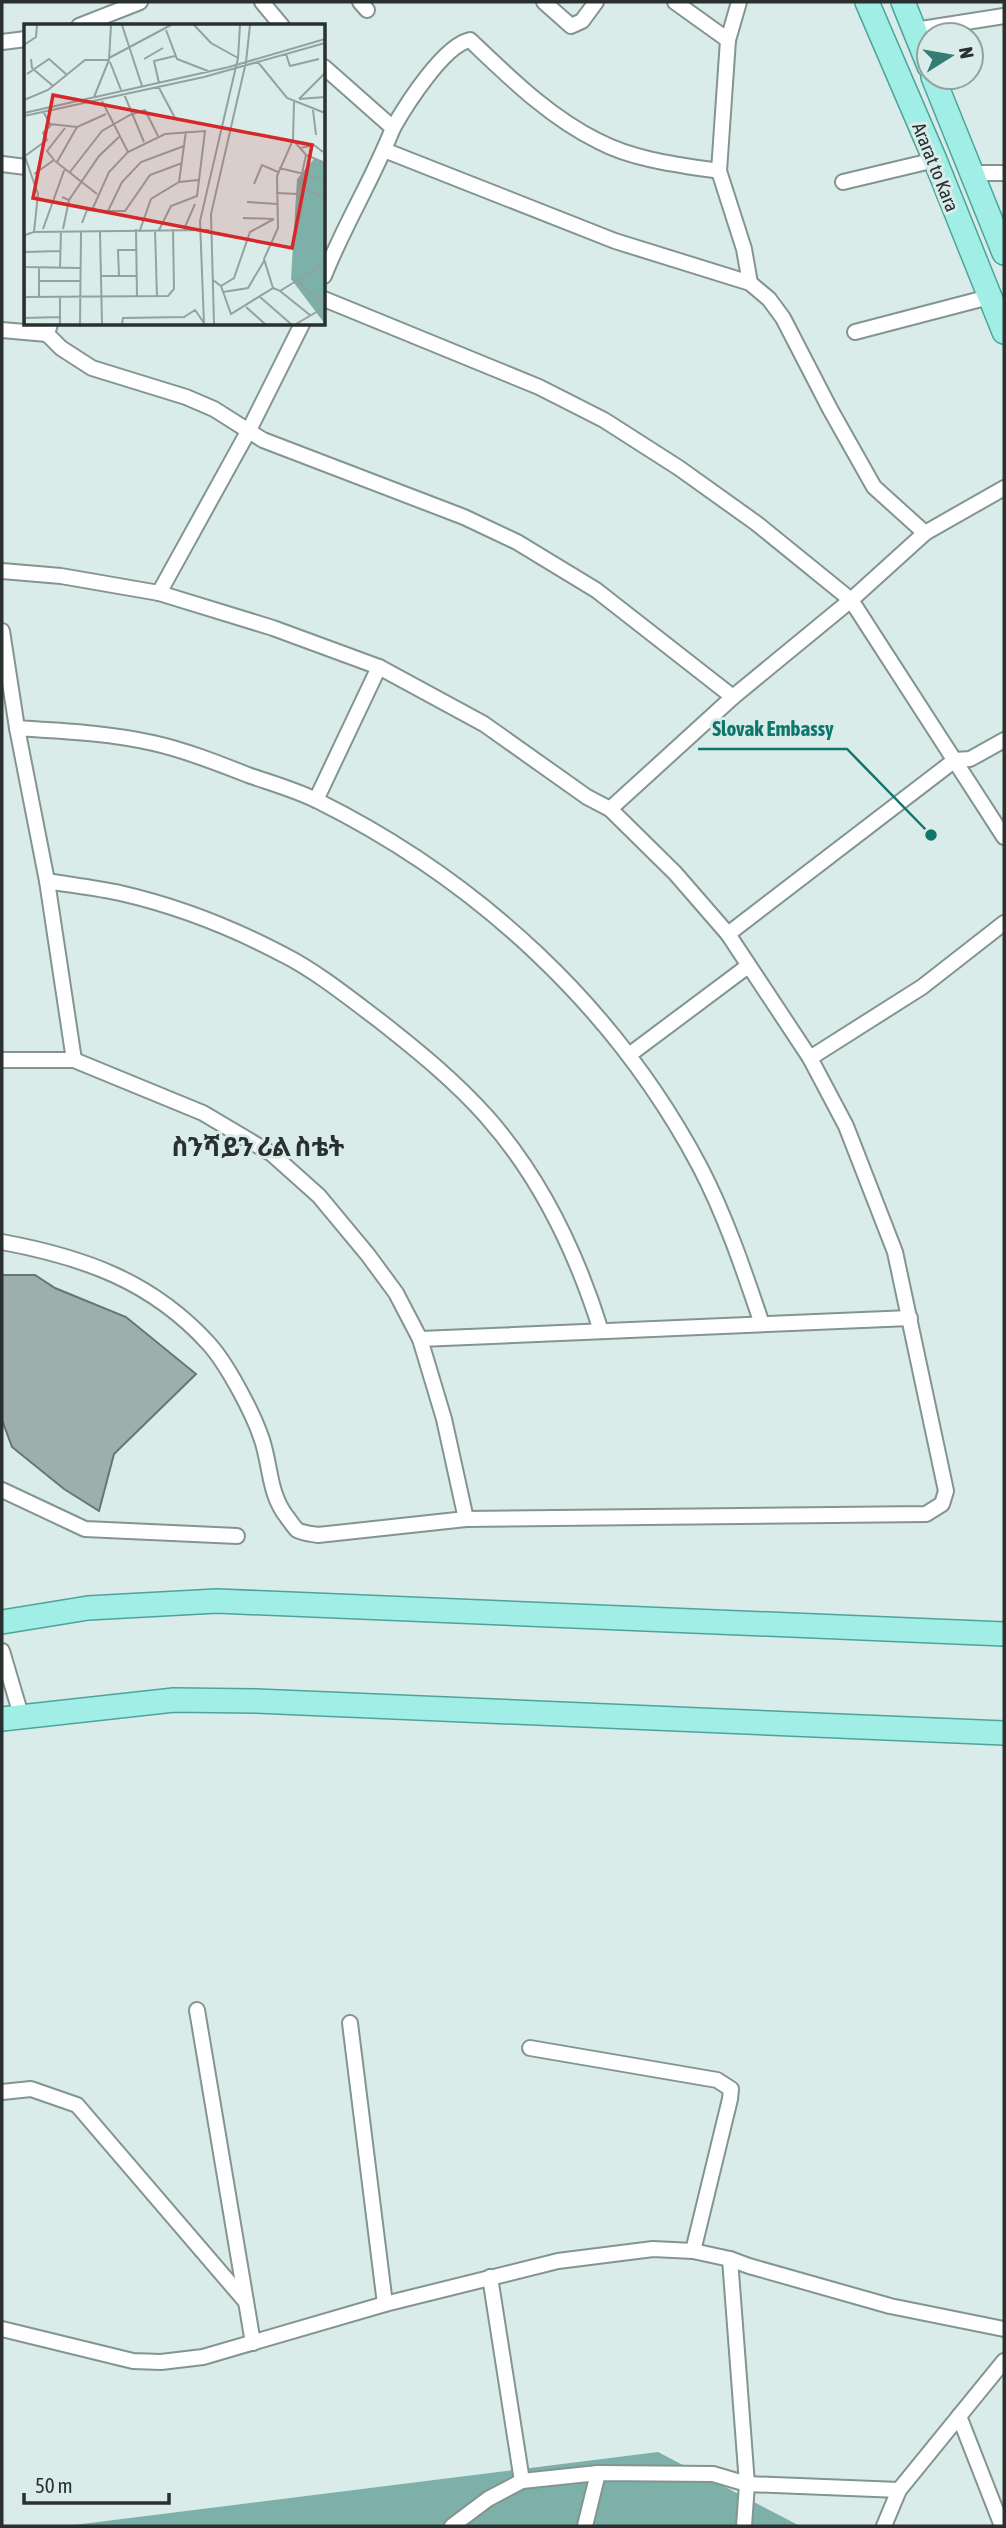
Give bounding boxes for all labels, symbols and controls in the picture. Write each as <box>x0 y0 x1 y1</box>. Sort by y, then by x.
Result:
north arrow <box>915 21 985 91</box>
inset map <box>24 24 326 326</box>
text: N <box>955 45 979 60</box>
street label: Ararat to Kara <box>908 119 964 215</box>
callout: Slovak Embassy <box>698 707 847 749</box>
text: Slovak Embassy <box>712 716 834 740</box>
district label: ስንሻይን ሪል ስቴት <box>172 1132 344 1162</box>
scale bar <box>24 2462 170 2506</box>
text: 50 m <box>35 2473 73 2497</box>

